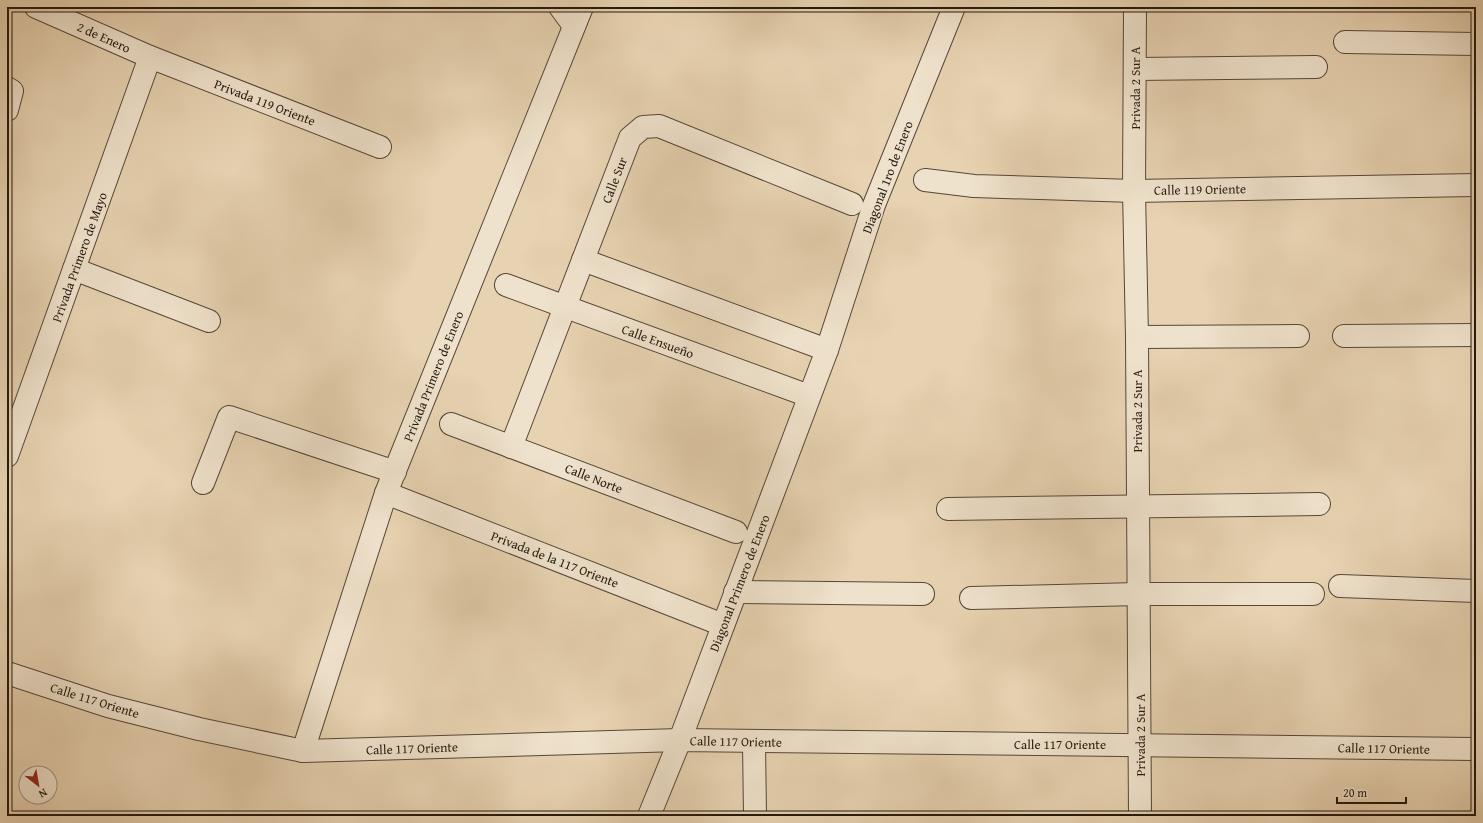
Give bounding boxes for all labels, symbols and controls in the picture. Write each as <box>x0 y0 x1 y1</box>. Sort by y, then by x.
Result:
street label: 2 de Enero <box>74 17 134 58</box>
street label: Privada 2 Sur A <box>1126 46 1145 129</box>
street label: Privada 119 Oriente <box>211 74 318 130</box>
street label: Diagonal 1ro de Enero <box>857 118 918 236</box>
street label: Calle Sur <box>597 154 632 206</box>
street label: Calle 119 Oriente <box>1154 179 1246 200</box>
street label: Privada Primero de Mayo <box>47 189 112 325</box>
street label: Privada Primero de Enero <box>399 308 469 444</box>
street label: Calle Ensueño <box>619 320 697 363</box>
street label: Privada 2 Sur A <box>1128 369 1147 452</box>
street label: Calle Norte <box>562 459 626 498</box>
street label: Diagonal Primero de Enero <box>704 511 775 655</box>
street label: Privada de la 117 Oriente <box>488 526 621 593</box>
street label: Calle 117 Oriente <box>48 678 142 723</box>
street label: Privada 2 Sur A <box>1131 693 1150 776</box>
street label: Calle 117 Oriente <box>690 731 782 752</box>
street label: Calle 117 Oriente <box>1014 735 1106 754</box>
street label: Calle 117 Oriente <box>366 737 458 760</box>
street label: Calle 117 Oriente <box>1338 738 1430 759</box>
north arrow <box>18 765 58 805</box>
scale bar <box>1337 779 1406 805</box>
text: 20 m <box>1343 784 1367 801</box>
text: N <box>35 785 50 803</box>

